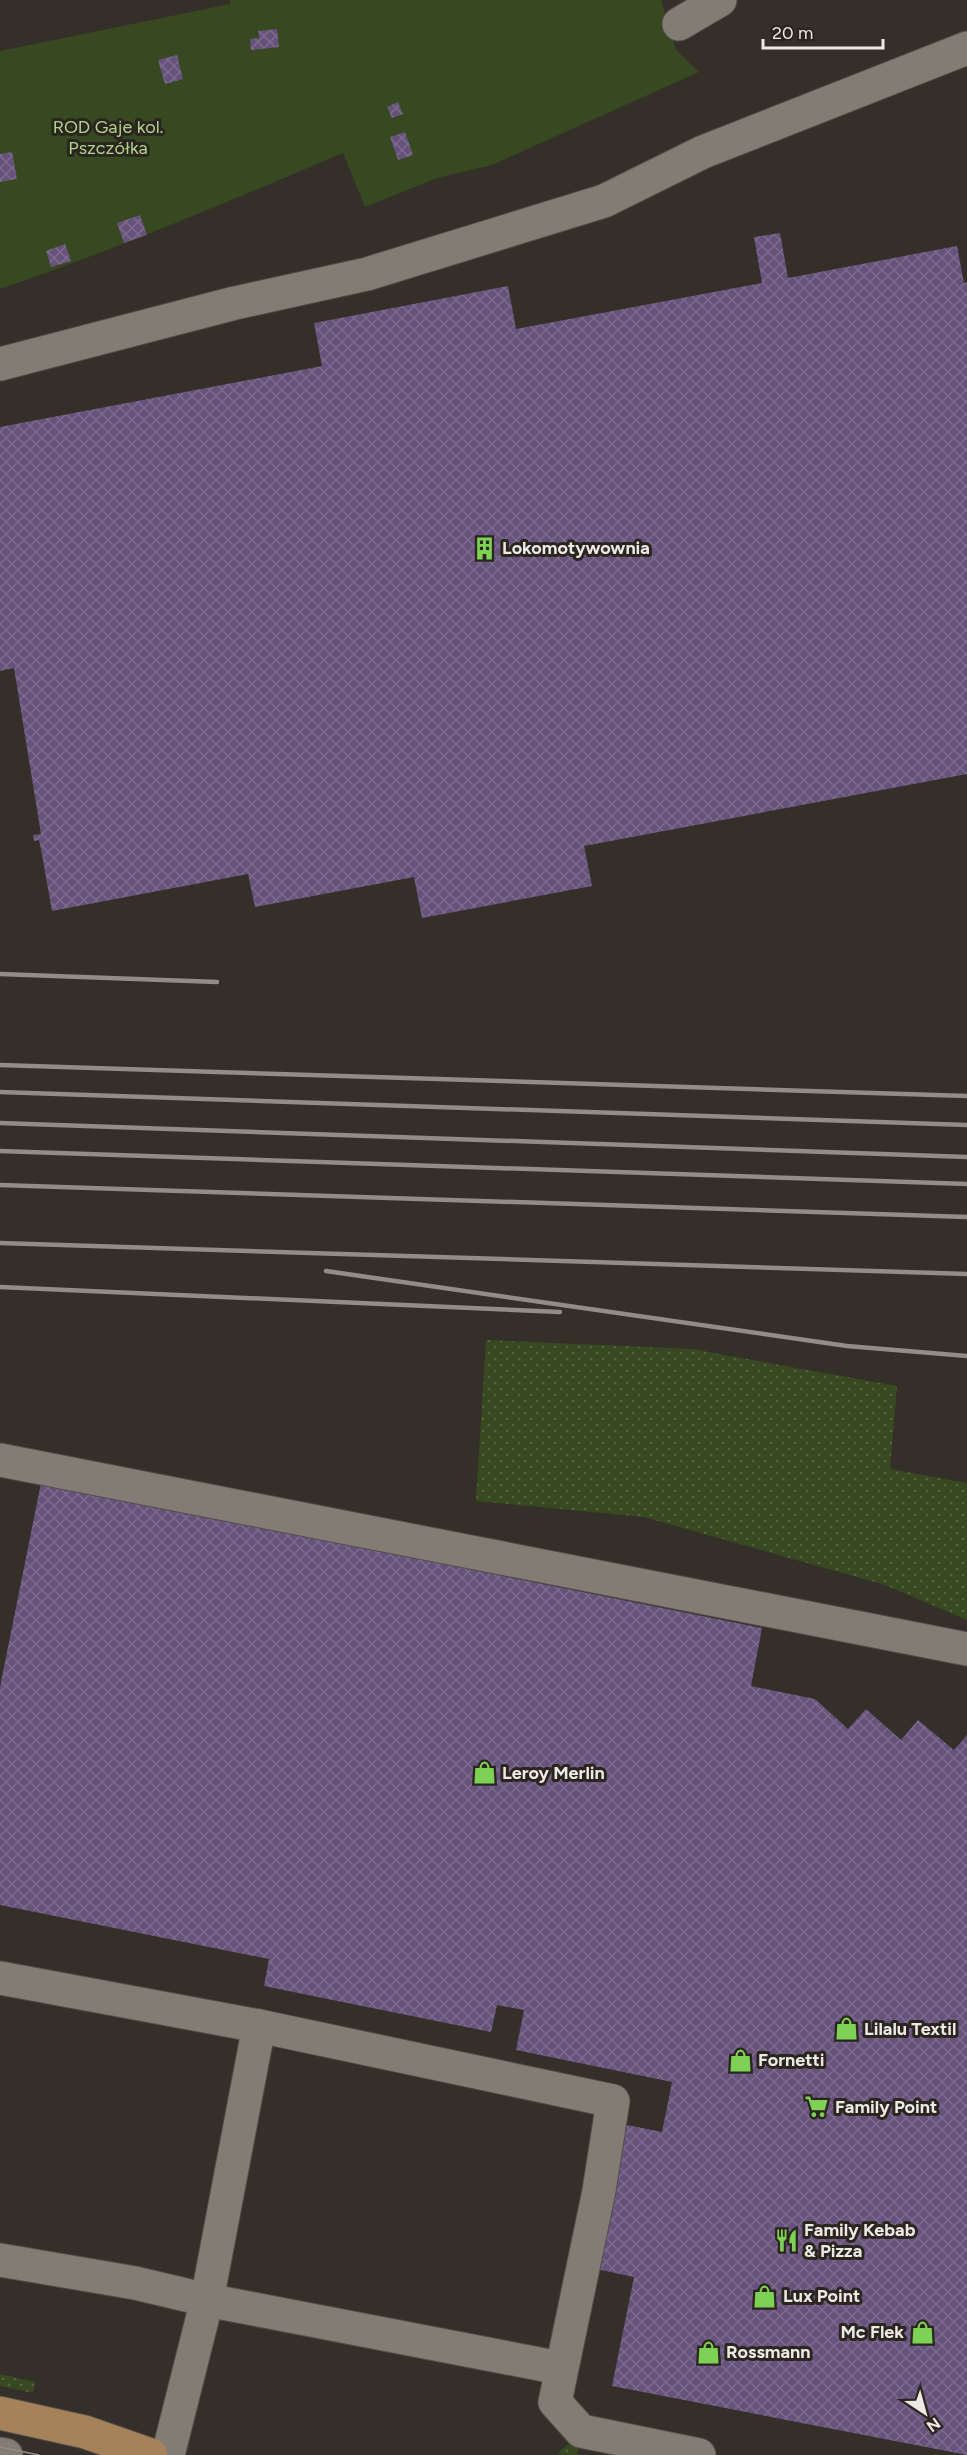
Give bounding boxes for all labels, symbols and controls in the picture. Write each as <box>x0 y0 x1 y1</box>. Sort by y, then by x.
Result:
scale bar <box>763 12 883 50</box>
text: 20 m <box>772 22 813 44</box>
park label: ROD Gaje kol. Pszczółka <box>53 116 163 159</box>
building icon: Lokomotywownia <box>471 535 497 561</box>
place label: Lokomotywownia <box>502 537 650 559</box>
shop icon: Leroy Merlin <box>471 1760 497 1786</box>
place label: Leroy Merlin <box>502 1762 605 1784</box>
shop icon: Lilalu Textil <box>833 2016 859 2042</box>
place label: Lilalu Textil <box>864 2018 956 2040</box>
shop icon: Fornetti <box>727 2047 753 2073</box>
place label: Fornetti <box>758 2049 825 2071</box>
supermarket icon: Family Point <box>804 2094 830 2120</box>
place label: Family Point <box>835 2096 937 2118</box>
place label: Family Kebab & Pizza <box>804 2219 916 2262</box>
restaurant icon: Family Kebab & Pizza <box>773 2227 799 2253</box>
shop icon: Lux Point <box>752 2283 778 2309</box>
place label: Lux Point <box>783 2285 860 2307</box>
shop icon: Mc Flek <box>909 2319 935 2345</box>
place label: Mc Flek <box>840 2321 904 2343</box>
shop icon: Rossmann <box>695 2339 721 2365</box>
place label: Rossmann <box>726 2341 811 2363</box>
north arrow <box>895 2383 955 2443</box>
text: N <box>923 2413 944 2436</box>

